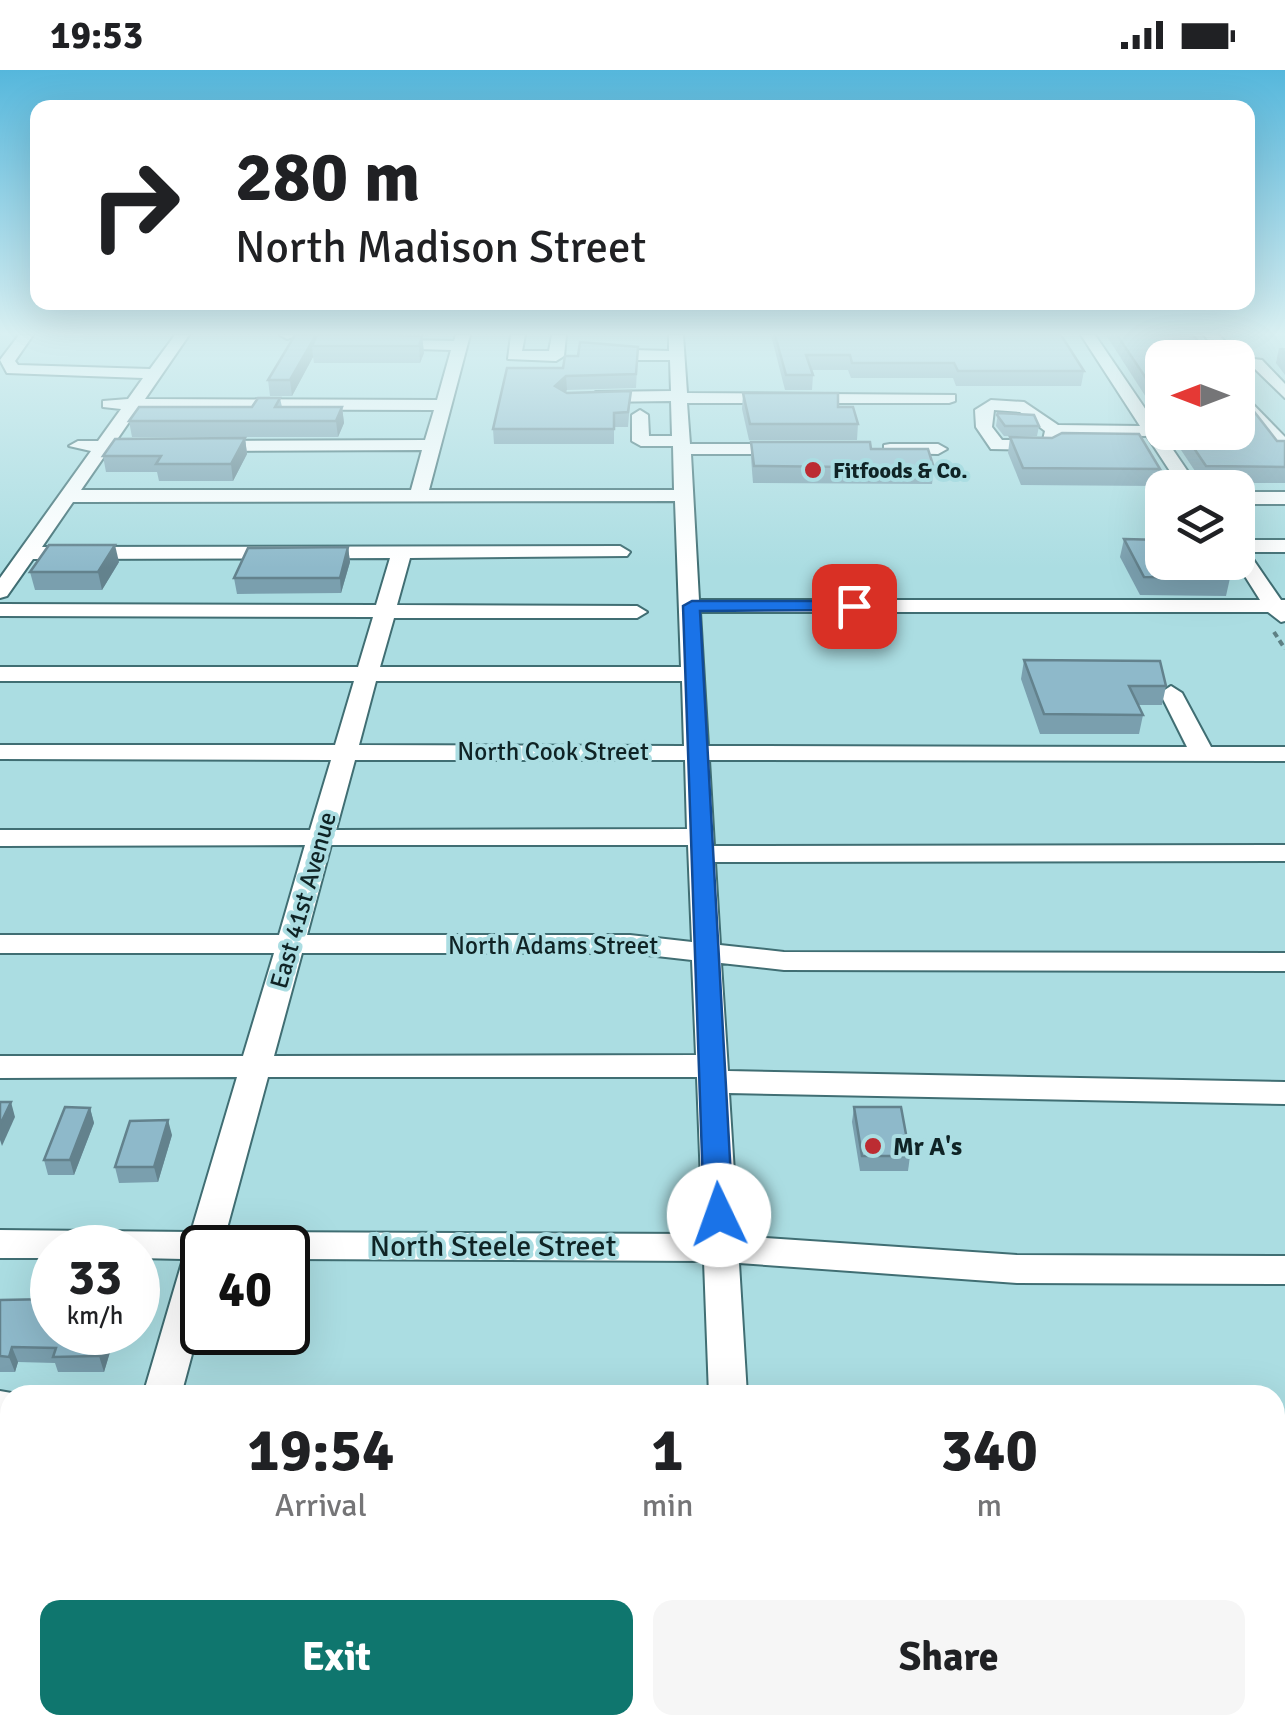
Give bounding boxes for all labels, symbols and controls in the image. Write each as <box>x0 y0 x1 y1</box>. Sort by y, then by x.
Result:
text: 19:53 <box>50 12 143 59</box>
text: 280 m <box>235 134 420 220</box>
icon: right <box>70 140 200 270</box>
text: North Madison Street <box>235 220 646 275</box>
north arrow <box>1145 340 1255 450</box>
map controls <box>1145 340 1255 580</box>
place label: Fitfoods & Co. <box>833 457 967 484</box>
marker: Fitfoods & Co. <box>802 459 824 481</box>
button: layers <box>1145 470 1255 580</box>
pin <box>812 564 897 649</box>
icon: arrive <box>827 579 882 634</box>
street label: North Cook Street <box>457 736 649 767</box>
street label: East 41st Avenue <box>263 808 343 992</box>
street label: North Adams Street <box>448 930 658 961</box>
place label: Mr A's <box>893 1131 962 1162</box>
marker: Mr A's <box>862 1135 884 1157</box>
position arrow <box>667 1163 771 1267</box>
speed limit sign: 40 <box>180 1225 310 1355</box>
street label: North Steele Street <box>370 1228 616 1265</box>
text: 33 <box>68 1247 122 1309</box>
text: km/h <box>67 1300 123 1331</box>
text: 19:54 <box>247 1414 395 1488</box>
text: 1 <box>651 1414 684 1488</box>
text: 340 <box>941 1414 1038 1488</box>
text: Arrival <box>275 1486 367 1525</box>
text: min <box>642 1486 693 1525</box>
text: m <box>976 1486 1002 1525</box>
button: Exit <box>40 1600 633 1715</box>
button: Share <box>653 1600 1245 1715</box>

